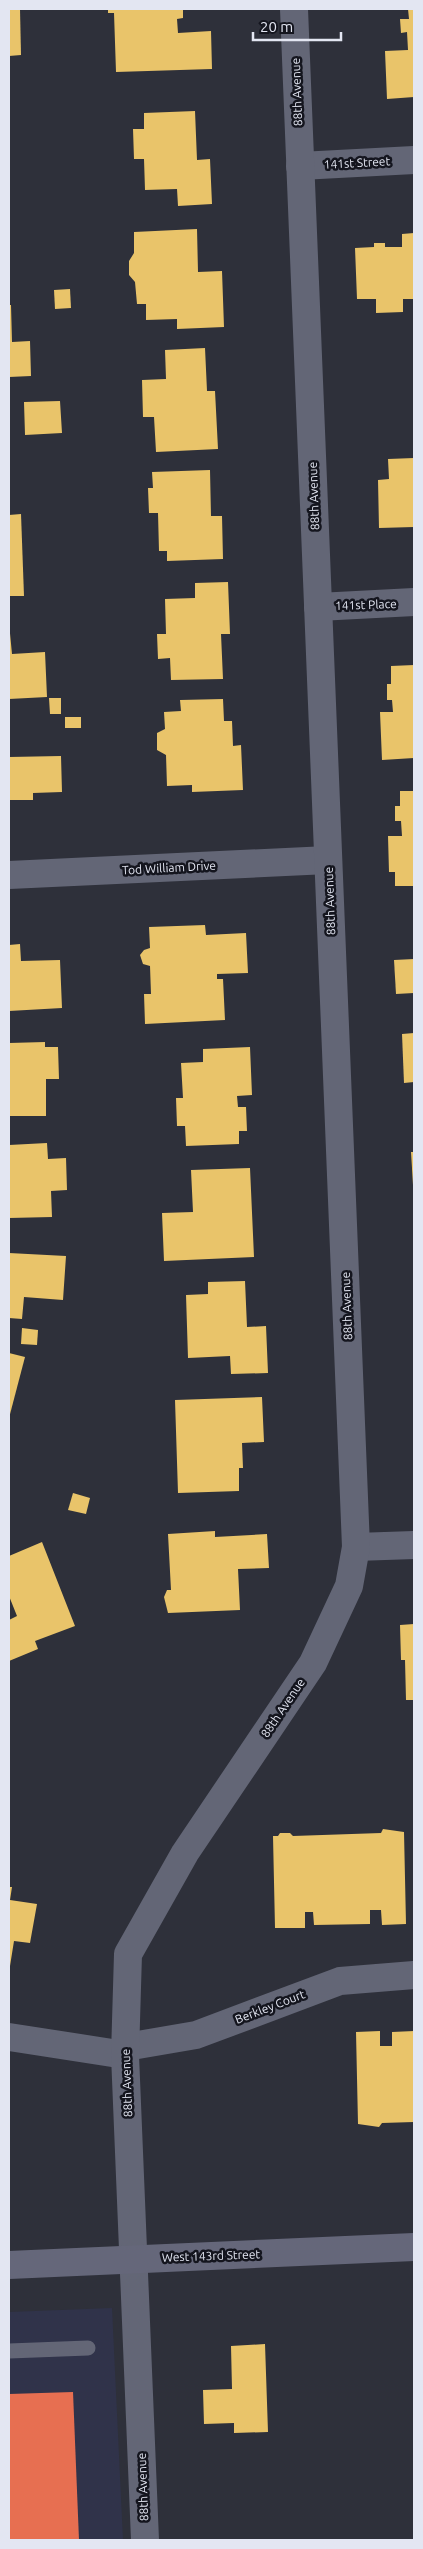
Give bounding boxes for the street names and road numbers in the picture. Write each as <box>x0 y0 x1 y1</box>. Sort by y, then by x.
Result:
street label: 88th Avenue <box>289 58 304 126</box>
street label: 141st Street <box>323 154 391 171</box>
street label: 88th Avenue <box>306 462 321 530</box>
street label: 141st Place <box>335 597 397 612</box>
street label: Tod William Drive <box>122 859 216 876</box>
street label: 88th Avenue <box>322 867 337 935</box>
street label: 88th Avenue <box>339 1272 354 1340</box>
street label: 88th Avenue <box>258 1676 307 1740</box>
street label: Berkley Court <box>233 1987 307 2026</box>
street label: 88th Avenue <box>119 2049 134 2117</box>
street label: West 143rd Street <box>162 2247 261 2264</box>
street label: 88th Avenue <box>135 2453 150 2521</box>

